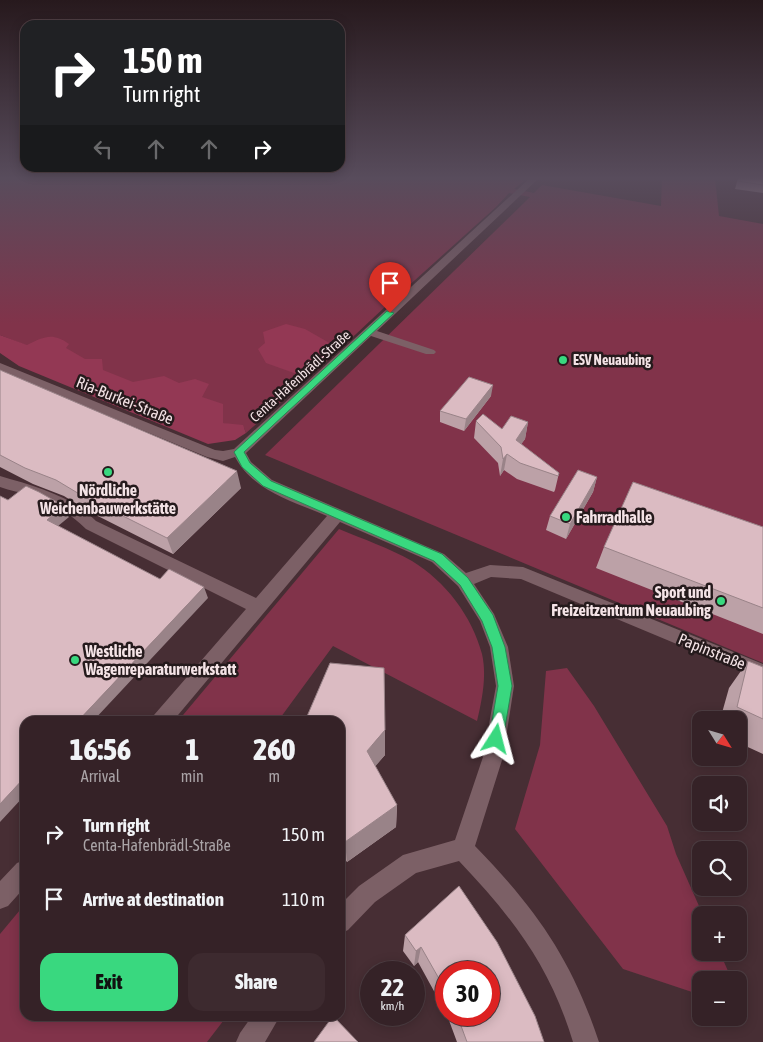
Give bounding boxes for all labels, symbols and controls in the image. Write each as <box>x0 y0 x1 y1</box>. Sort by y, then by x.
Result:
icon: right <box>40 40 105 105</box>
text: 150 m <box>123 40 202 80</box>
text: Turn right <box>123 81 200 107</box>
icon: left <box>89 135 117 163</box>
icon: ahead <box>142 135 170 163</box>
icon: ahead <box>195 135 223 163</box>
icon: right <box>248 135 276 163</box>
pin <box>369 262 411 313</box>
icon: arrive <box>376 269 404 297</box>
street label: Centa-Hafenbrädl-Straße <box>247 327 353 425</box>
place label: ESV Neuaubing <box>573 352 652 368</box>
marker: ESV Neuaubing <box>557 354 569 366</box>
street label: Ria-Burkei-Straße <box>74 372 176 428</box>
marker: Nördliche Weichenbauwerkstätte <box>102 466 114 478</box>
place label: Nördliche Weichenbauwerkstätte <box>39 481 176 517</box>
place label: Fahrradhalle <box>576 508 652 526</box>
marker: Fahrradhalle <box>560 511 572 523</box>
place label: Sport und Freizeitzentrum Neuaubing <box>551 583 711 619</box>
marker: Sport und Freizeitzentrum Neuaubing <box>715 595 727 607</box>
street label: Papinstraße <box>675 629 748 674</box>
place label: Westliche Wagenreparaturwerkstatt <box>84 642 237 678</box>
marker: Westliche Wagenreparaturwerkstatt <box>69 654 81 666</box>
north arrow <box>692 711 748 766</box>
map controls <box>692 711 747 1026</box>
position arrow <box>469 712 521 764</box>
text: 16:56 <box>69 732 131 766</box>
text: 1 <box>185 732 199 766</box>
text: 260 <box>253 732 295 766</box>
text: Arrival <box>81 767 120 785</box>
text: min <box>181 767 204 785</box>
text: m <box>269 767 280 785</box>
button: sound <box>692 776 747 831</box>
text: Turn right <box>83 814 150 836</box>
icon: right <box>40 820 68 848</box>
text: 150 m <box>282 823 325 845</box>
text: Centa-Hafenbrädl-Straße <box>83 836 231 854</box>
button: search <box>692 841 747 896</box>
icon: arrive <box>40 885 68 913</box>
text: Arrive at destination <box>83 888 224 910</box>
text: 110 m <box>282 888 325 910</box>
button: + <box>692 906 747 961</box>
button: Exit <box>40 953 178 1011</box>
button: Share <box>188 953 325 1011</box>
speed limit sign: 30 <box>435 961 500 1026</box>
button: − <box>692 971 747 1026</box>
text: 22 <box>381 973 404 1001</box>
text: km/h <box>381 999 404 1013</box>

